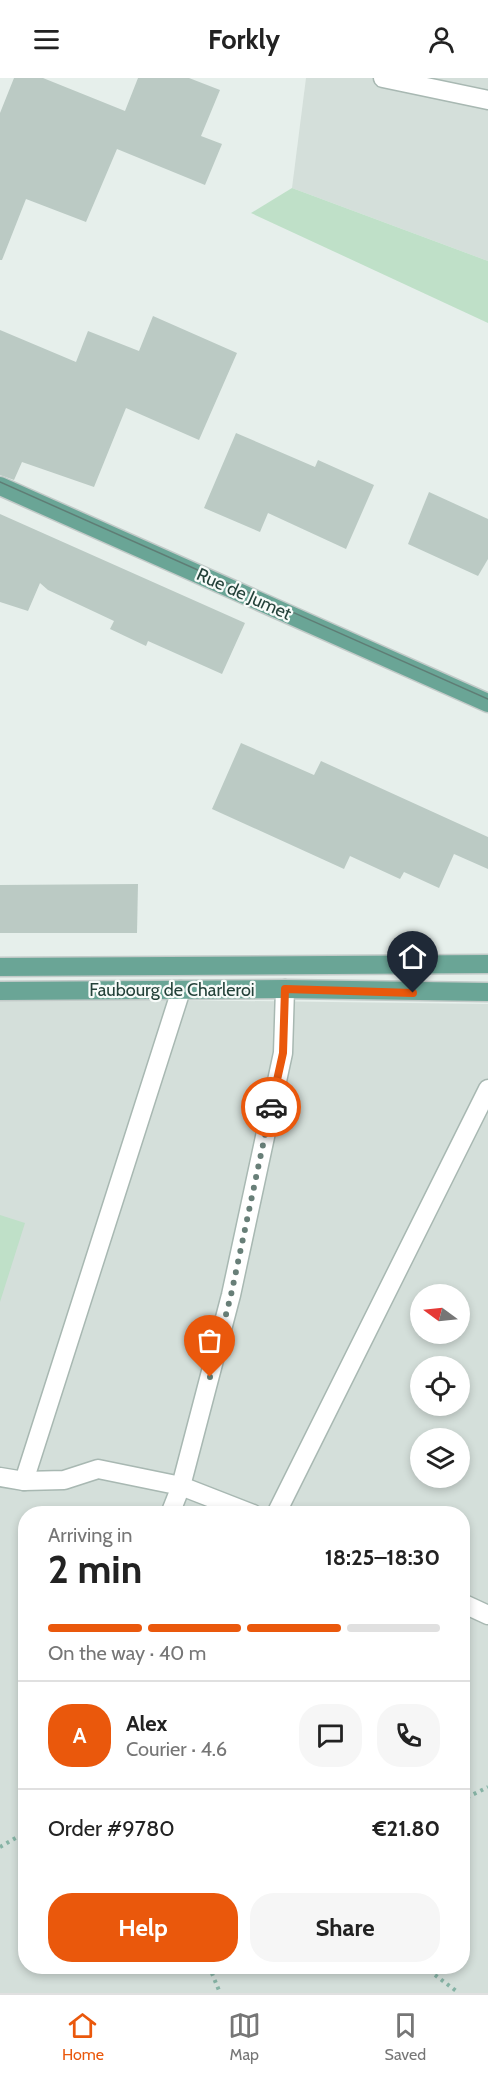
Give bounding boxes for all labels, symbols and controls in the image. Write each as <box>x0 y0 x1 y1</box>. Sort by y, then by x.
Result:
icon: menu <box>30 23 63 56</box>
text: Forkly <box>208 23 280 56</box>
icon: person <box>425 23 458 56</box>
street label: Rue de Jumet <box>193 563 295 625</box>
pin <box>387 931 438 993</box>
icon: home <box>396 940 429 973</box>
street label: Faubourg de Charleroi <box>89 979 255 1001</box>
courier <box>241 1077 301 1137</box>
icon: car <box>255 1091 288 1124</box>
north arrow <box>410 1284 470 1344</box>
map controls <box>410 1284 470 1488</box>
pin <box>184 1315 235 1377</box>
icon: bag <box>193 1324 226 1357</box>
button: locate <box>410 1356 470 1416</box>
button: layers <box>410 1428 470 1488</box>
text: Arriving in <box>48 1523 132 1547</box>
text: 18:25–18:30 <box>325 1544 440 1571</box>
text: 2 min <box>48 1545 142 1593</box>
text: On the way · 40 m <box>48 1641 206 1665</box>
button: chat <box>299 1704 362 1767</box>
button: phone <box>377 1704 440 1767</box>
text: Alex <box>126 1710 167 1737</box>
text: A <box>73 1722 86 1749</box>
text: Courier · 4.6 <box>126 1737 227 1761</box>
text: Order #9780 <box>48 1815 175 1842</box>
text: €21.80 <box>372 1815 440 1842</box>
button: Help <box>48 1893 238 1962</box>
button: Share <box>250 1893 440 1962</box>
tab: Home <box>62 2009 104 2064</box>
tab: Map <box>228 2009 261 2064</box>
tab: Saved <box>385 2009 426 2064</box>

